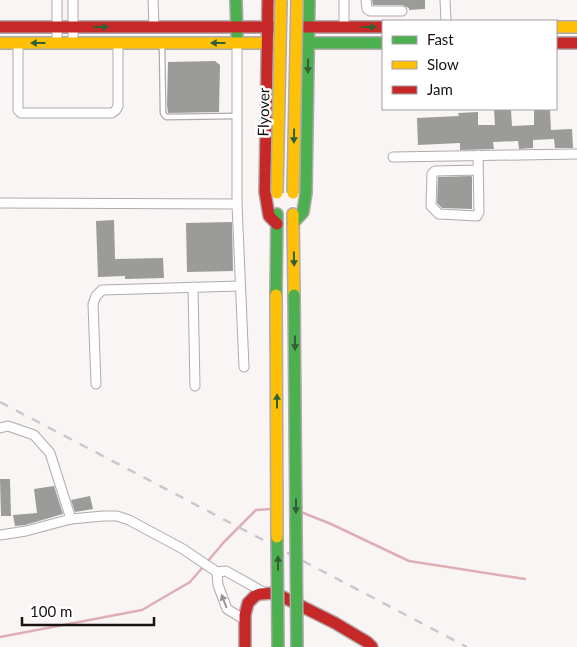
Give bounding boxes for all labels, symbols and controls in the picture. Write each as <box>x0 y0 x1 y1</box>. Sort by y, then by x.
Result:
legend <box>382 20 557 110</box>
one-way arrow <box>93 23 109 31</box>
one-way arrow <box>361 23 377 31</box>
text: Fast <box>427 30 454 48</box>
one-way arrow <box>30 39 46 47</box>
one-way arrow <box>210 39 226 47</box>
text: Slow <box>427 55 459 73</box>
one-way arrow <box>304 58 312 74</box>
text: Jam <box>427 80 453 98</box>
street label: Flyover <box>254 87 272 136</box>
one-way arrow <box>290 128 298 144</box>
one-way arrow <box>290 251 298 267</box>
one-way arrow <box>291 336 299 352</box>
one-way arrow <box>273 393 281 409</box>
one-way arrow <box>292 498 300 514</box>
one-way arrow <box>274 555 282 571</box>
scale bar <box>22 594 155 626</box>
one-way arrow <box>219 594 227 608</box>
text: 100 m <box>30 602 72 620</box>

